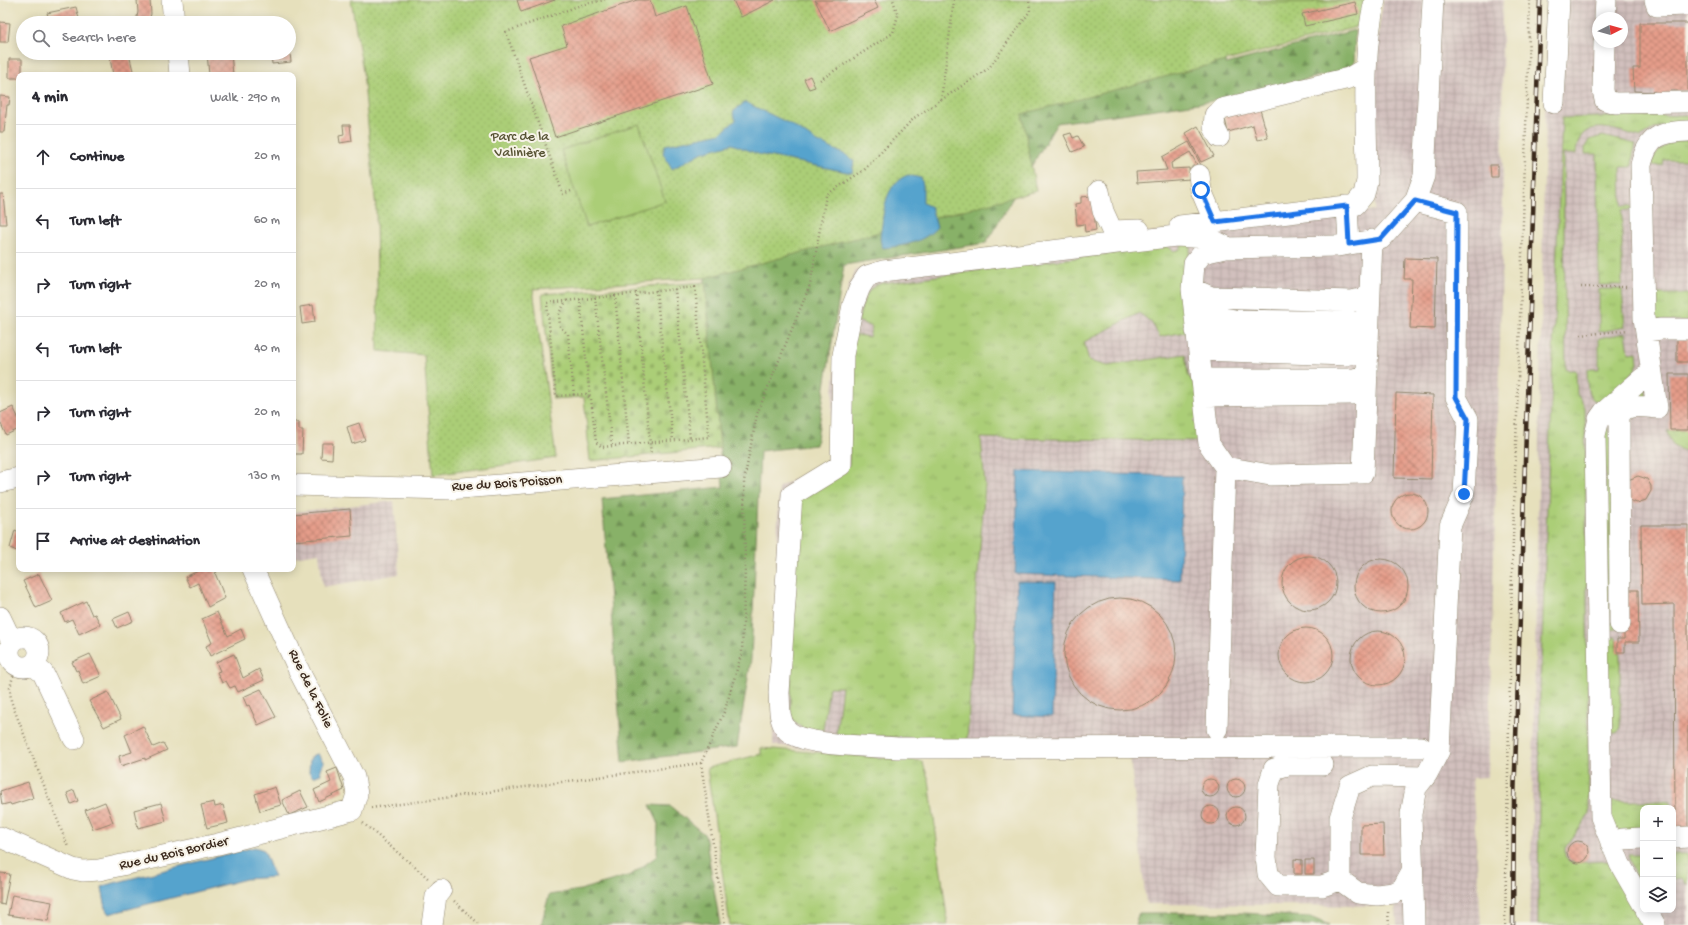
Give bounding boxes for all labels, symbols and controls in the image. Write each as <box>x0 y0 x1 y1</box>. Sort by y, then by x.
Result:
north arrow <box>1592 12 1628 48</box>
search box <box>16 16 296 60</box>
icon: search <box>30 27 52 49</box>
text: Search here <box>62 29 136 47</box>
text: 4 min <box>32 88 68 108</box>
text: Walk · 290 m <box>210 91 280 106</box>
park label: Parc de la Valinière <box>490 129 550 162</box>
icon: ahead <box>32 146 54 168</box>
text: Continue <box>70 148 124 166</box>
text: 20 m <box>254 149 280 164</box>
route start <box>1192 181 1210 199</box>
icon: left <box>32 210 54 232</box>
text: Turn left <box>70 212 121 230</box>
text: 60 m <box>254 213 280 228</box>
icon: right <box>32 274 54 296</box>
text: Turn right <box>70 276 130 294</box>
text: 20 m <box>254 277 280 292</box>
icon: left <box>32 338 54 360</box>
text: Turn left <box>70 340 121 358</box>
text: 40 m <box>254 341 280 356</box>
icon: right <box>32 402 54 424</box>
text: Turn right <box>70 404 130 422</box>
text: 20 m <box>254 405 280 420</box>
icon: right <box>32 466 54 488</box>
text: Turn right <box>70 468 130 486</box>
text: 130 m <box>248 469 280 484</box>
street label: Rue du Bois Poisson <box>451 472 563 496</box>
route end <box>1455 485 1473 503</box>
icon: arrive <box>32 530 54 552</box>
text: Arrive at destination <box>70 532 200 550</box>
street label: Rue de la Folie <box>284 647 337 732</box>
map controls <box>1640 805 1676 913</box>
button: + <box>1640 805 1676 841</box>
street label: Rue du Bois Bordier <box>118 833 231 875</box>
button: − <box>1640 841 1676 877</box>
button: layers <box>1640 877 1676 913</box>

